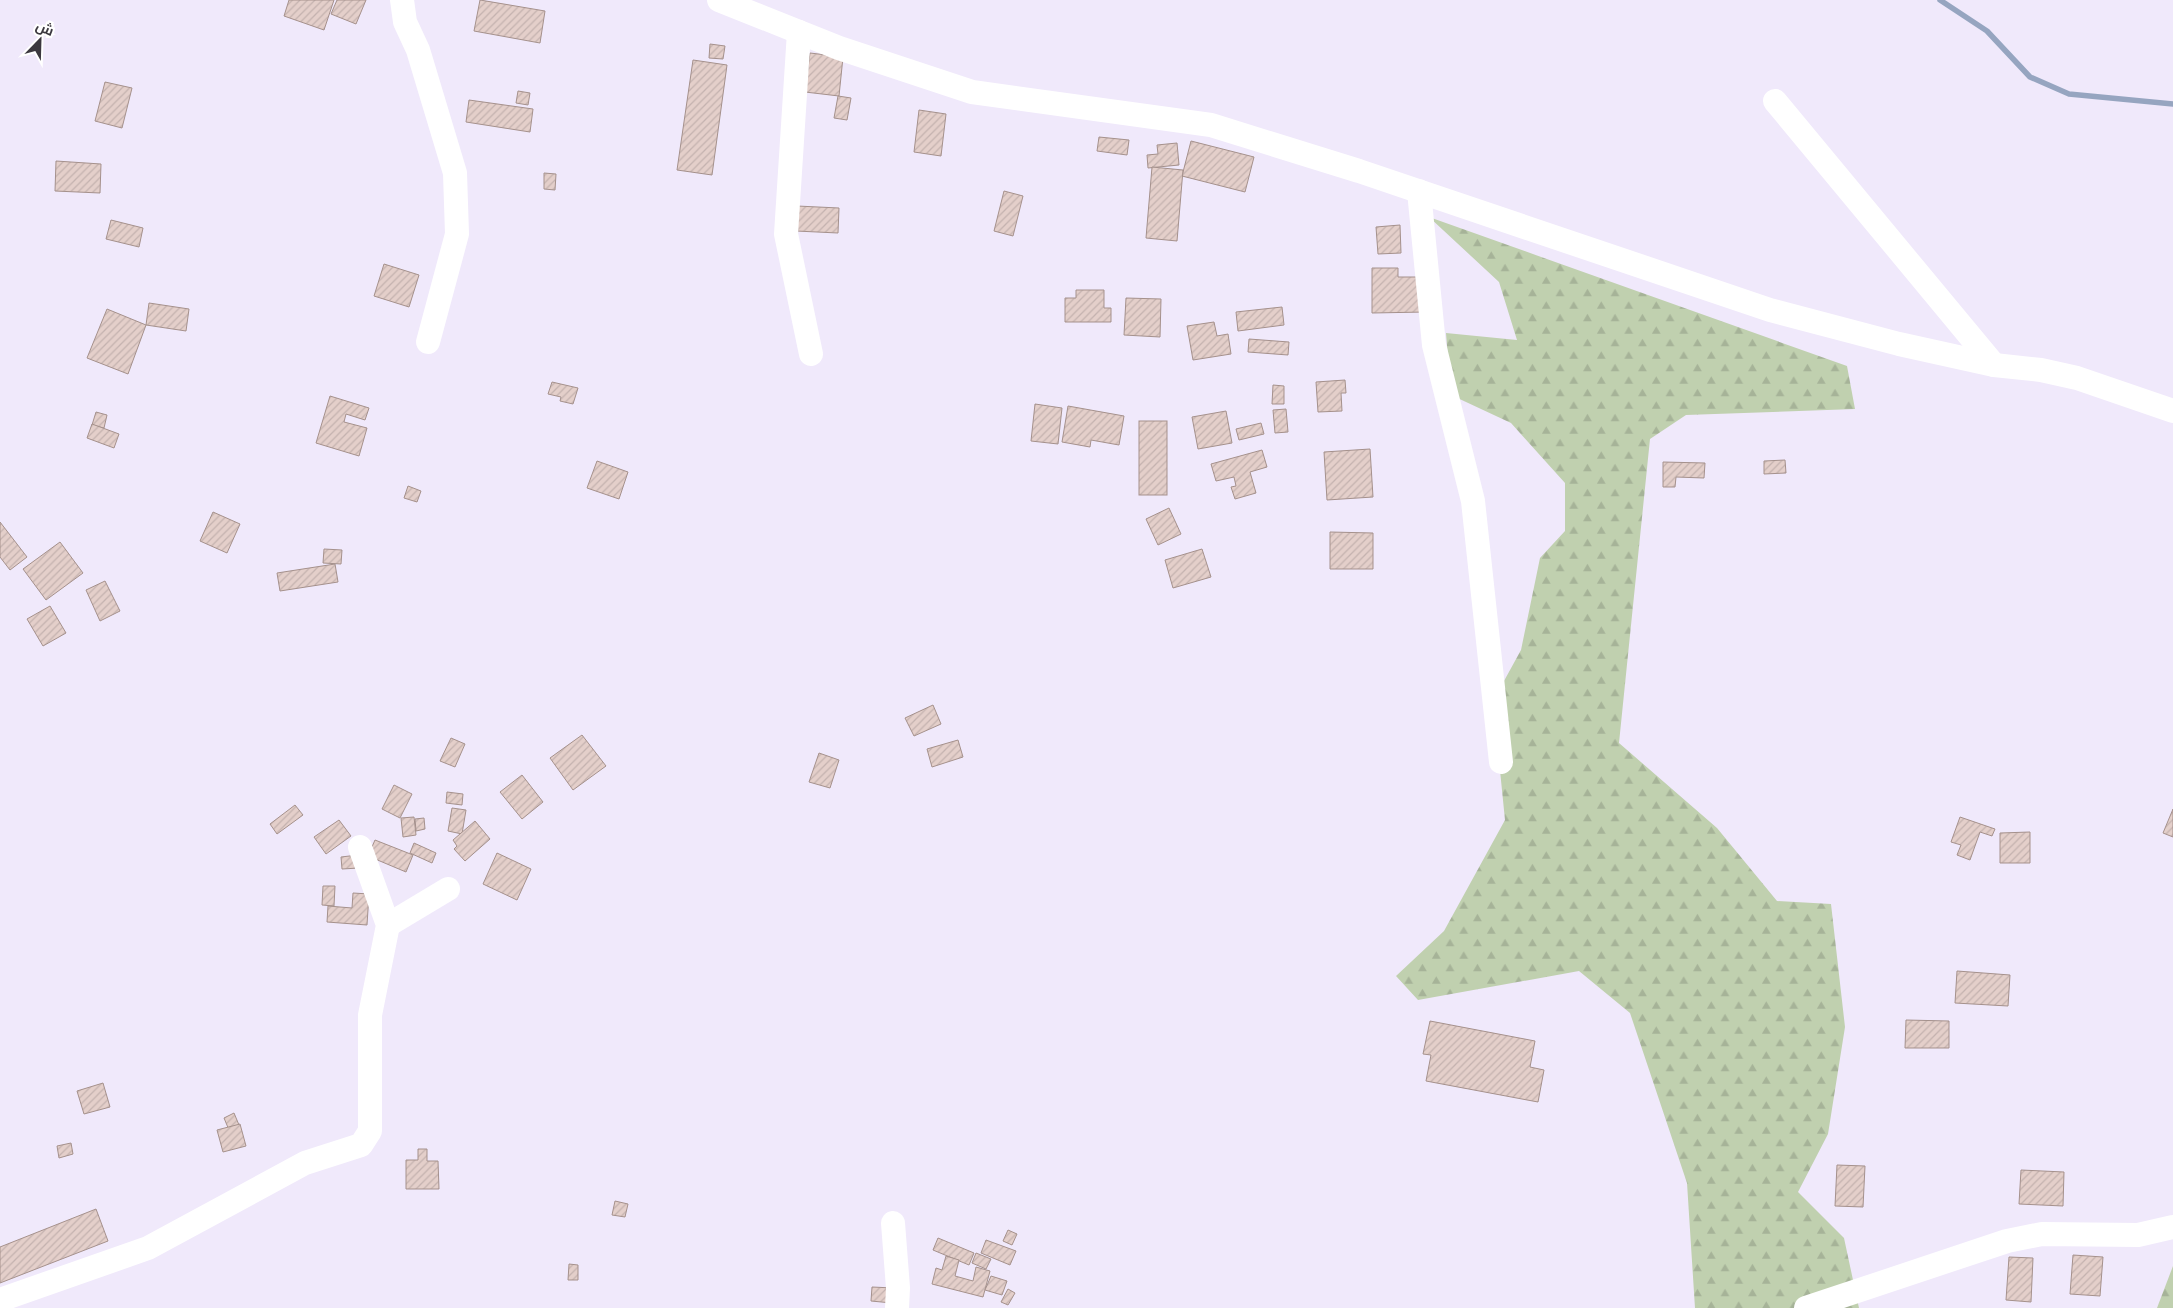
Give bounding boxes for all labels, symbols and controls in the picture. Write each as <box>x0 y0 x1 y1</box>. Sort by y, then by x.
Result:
north arrow <box>15 15 65 65</box>
text: ش <box>33 16 57 40</box>

